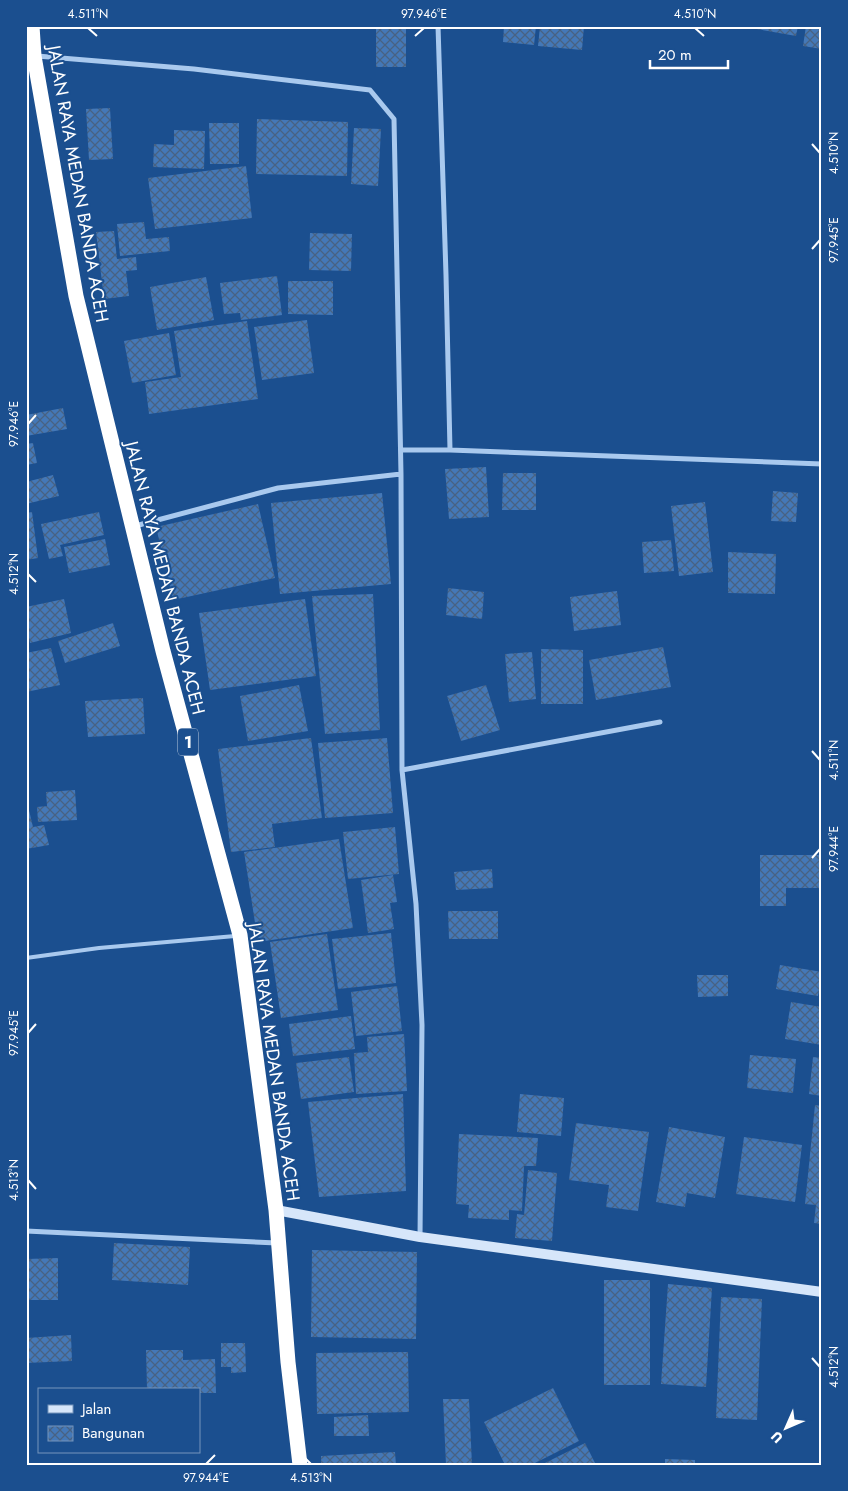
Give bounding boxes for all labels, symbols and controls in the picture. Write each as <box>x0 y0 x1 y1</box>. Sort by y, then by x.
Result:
text: 4.511°N <box>68 5 108 23</box>
text: 97.946°E <box>401 5 447 23</box>
text: 4.510°N <box>674 5 716 23</box>
scale bar <box>650 38 728 70</box>
street label: JALAN RAYA MEDAN BANDA ACEH <box>40 42 115 325</box>
text: 20 m <box>658 44 692 66</box>
text: 4.510°N <box>825 132 843 174</box>
text: 97.945°E <box>825 217 843 263</box>
text: 97.946°E <box>5 401 23 447</box>
street label: JALAN RAYA MEDAN BANDA ACEH <box>118 437 212 717</box>
text: 4.512°N <box>5 553 23 595</box>
road number: 1 <box>178 729 198 756</box>
text: 4.511°N <box>825 740 843 780</box>
text: 97.944°E <box>825 826 843 872</box>
street label: JALAN RAYA MEDAN BANDA ACEH <box>241 919 306 1203</box>
text: 97.945°E <box>5 1010 23 1056</box>
text: 4.513°N <box>5 1159 23 1201</box>
text: 4.512°N <box>825 1346 843 1388</box>
legend <box>38 1388 200 1454</box>
text: Jalan <box>80 1398 111 1420</box>
north arrow <box>760 1404 810 1454</box>
text: Bangunan <box>82 1422 145 1444</box>
text: U <box>766 1427 787 1448</box>
text: 97.944°E <box>183 1469 229 1487</box>
text: 4.513°N <box>290 1469 332 1487</box>

